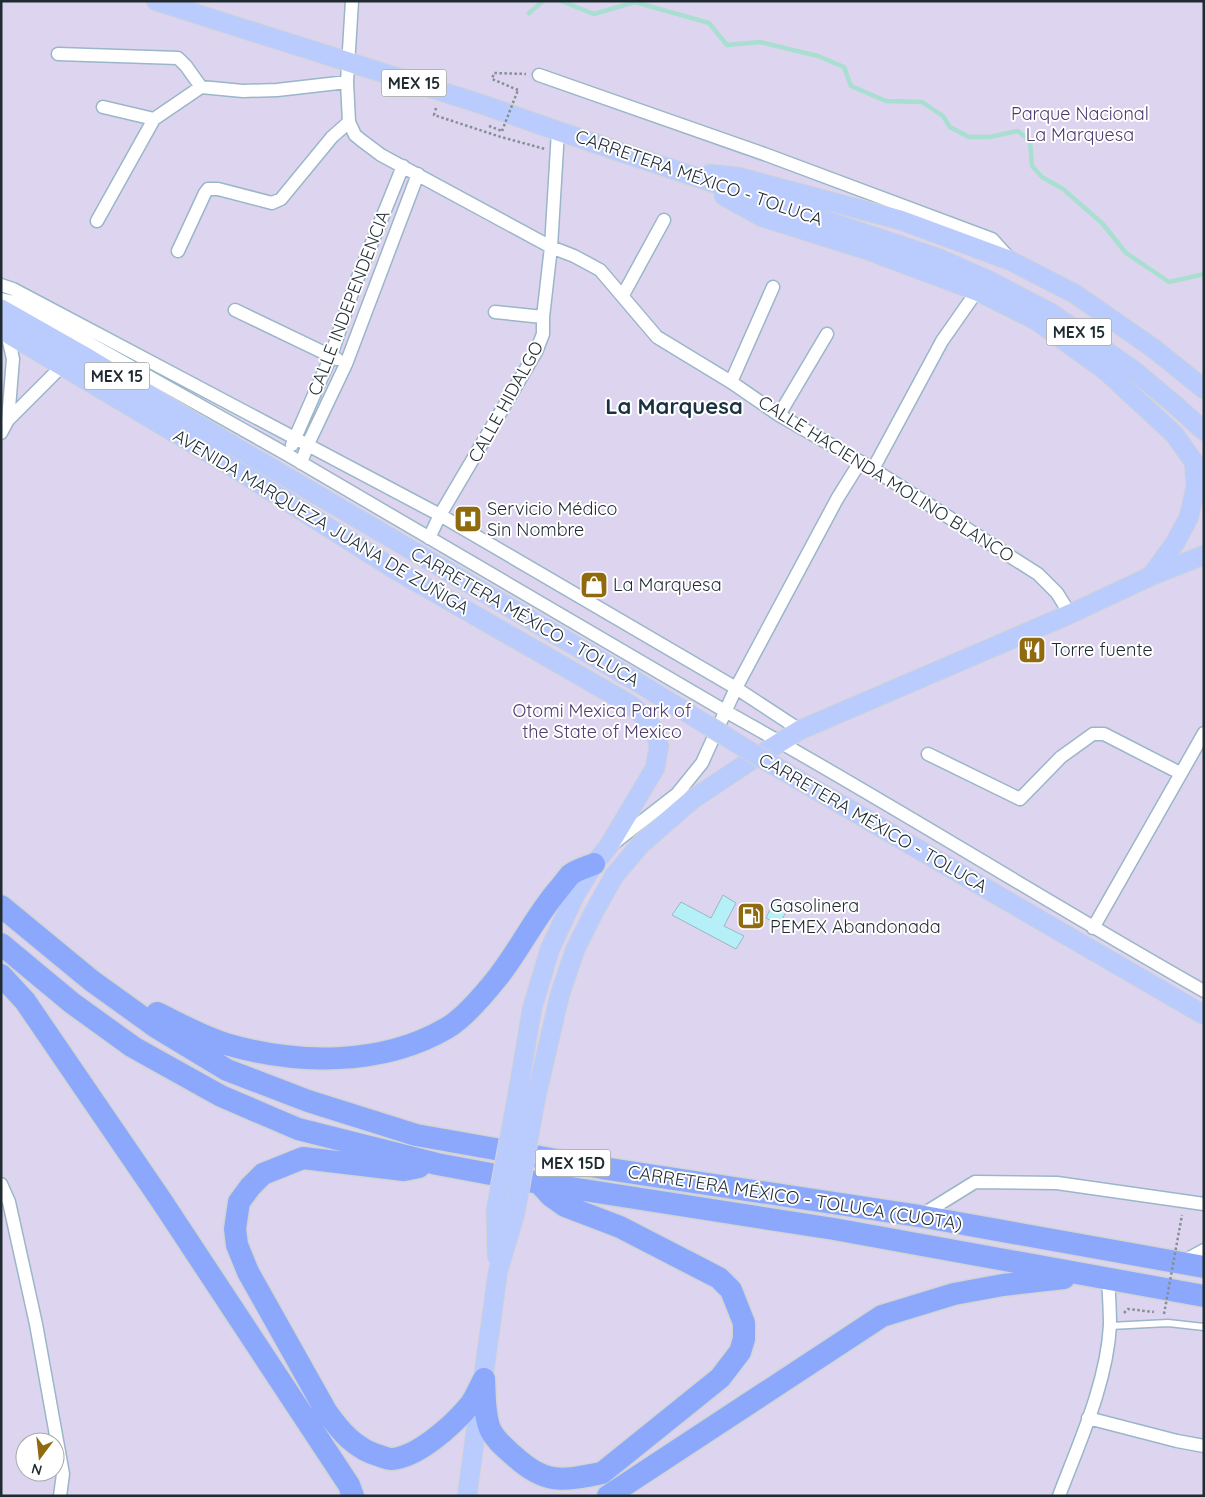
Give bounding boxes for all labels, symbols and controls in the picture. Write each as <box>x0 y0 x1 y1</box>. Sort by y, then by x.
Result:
road number: MEX 15 <box>382 70 446 96</box>
park label: Parque Nacional La Marquesa <box>1011 102 1149 146</box>
street label: CARRETERA MÉXICO - TOLUCA <box>572 124 826 231</box>
street label: CALLE INDEPENDENCIA <box>303 207 395 399</box>
road number: MEX 15 <box>1046 318 1112 346</box>
street label: CALLE HIDALGO <box>463 337 548 467</box>
road number: MEX 15 <box>84 362 150 390</box>
street label: CALLE HACIENDA MOLINO BLANCO <box>754 390 1018 567</box>
district label: La Marquesa <box>605 392 743 420</box>
street label: AVENIDA MARQUEZA JUANA DE ZUÑIGA <box>169 424 474 620</box>
place label: Servicio Médico Sin Nombre <box>487 497 617 541</box>
hospital icon: Servicio Médico Sin Nombre <box>453 504 483 534</box>
street label: CARRETERA MÉXICO - TOLUCA <box>407 542 644 692</box>
shop icon: La Marquesa <box>579 570 609 600</box>
place label: La Marquesa <box>613 573 722 596</box>
restaurant icon: Torre fuente <box>1017 635 1047 665</box>
place label: Torre fuente <box>1051 638 1153 661</box>
park label: Otomi Mexica Park of the State of Mexico <box>513 699 692 743</box>
street label: CARRETERA MÉXICO - TOLUCA <box>755 748 992 898</box>
place label: Gasolinera PEMEX Abandonada <box>770 894 941 938</box>
fuel station icon: Gasolinera PEMEX Abandonada <box>736 901 766 931</box>
road number: MEX 15D <box>536 1150 610 1176</box>
street label: CARRETERA MÉXICO - TOLUCA (CUOTA) <box>626 1160 964 1235</box>
north arrow <box>15 1432 65 1482</box>
text: N <box>29 1460 44 1480</box>

